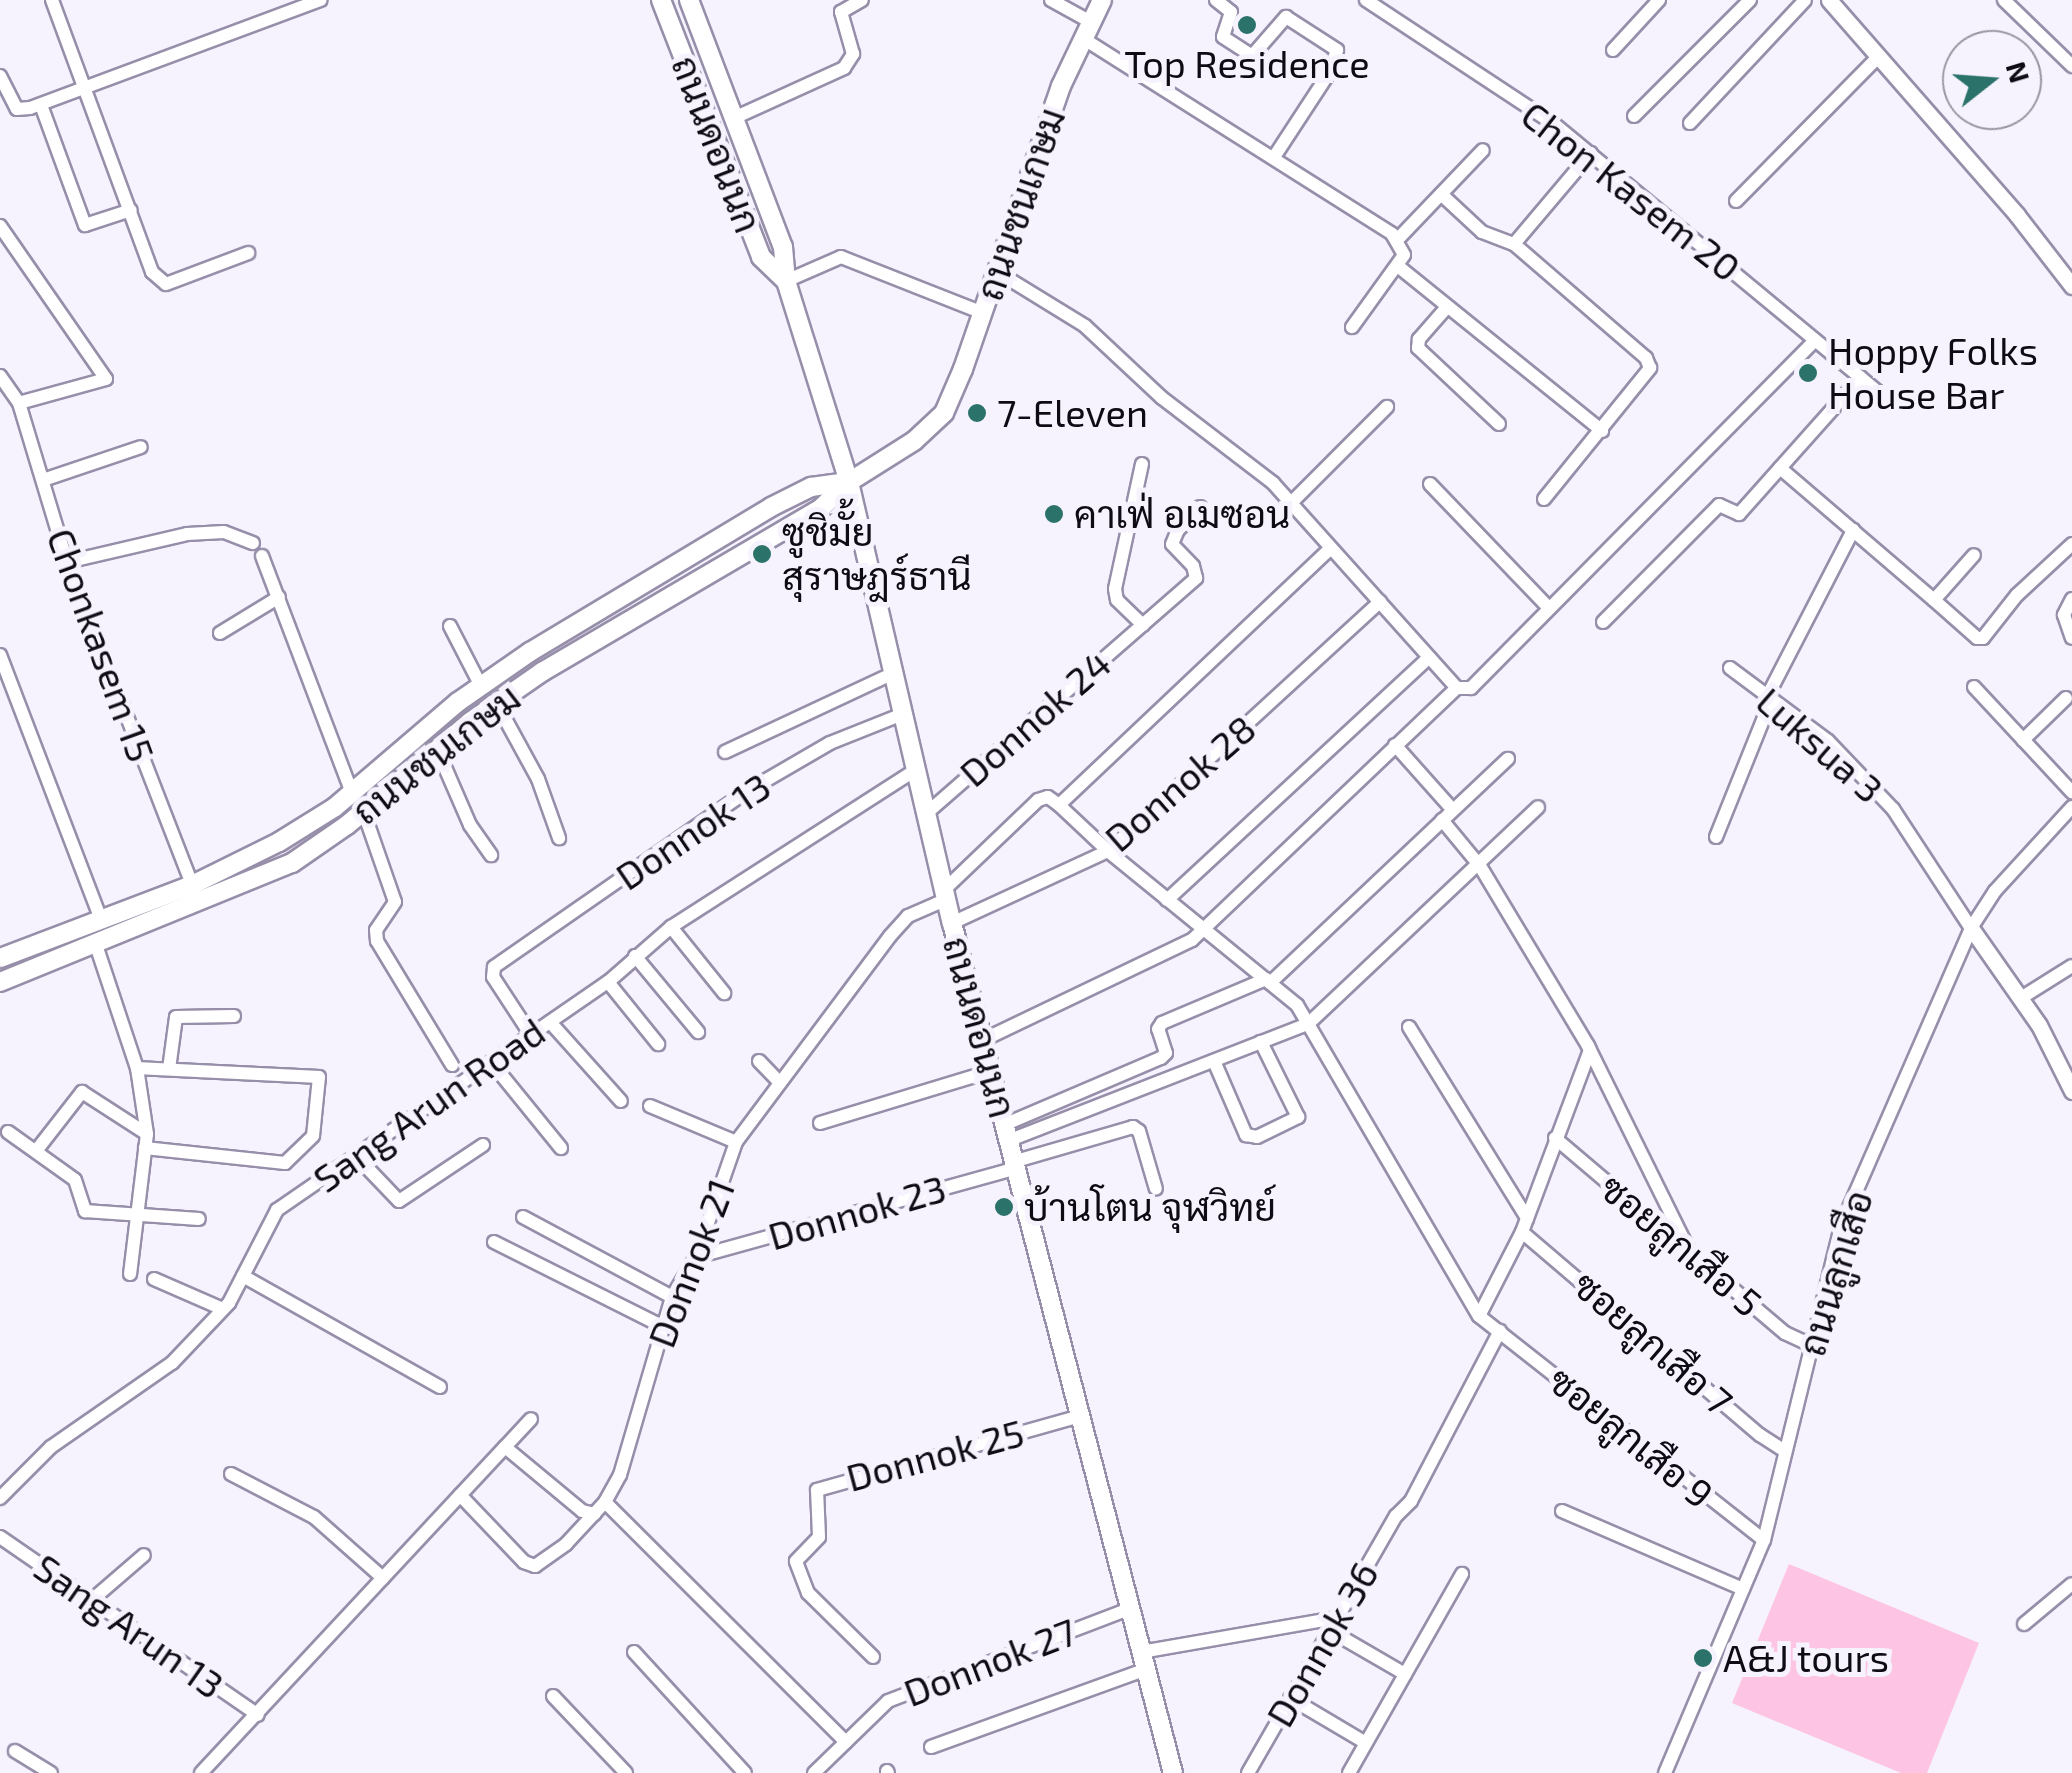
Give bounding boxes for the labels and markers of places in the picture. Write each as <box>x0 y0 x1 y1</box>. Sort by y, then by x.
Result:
marker: Top Residence <box>1236 14 1258 36</box>
place label: Top Residence <box>1124 41 1370 87</box>
place label: Hoppy Folks House Bar <box>1828 328 2039 418</box>
marker: Hoppy Folks House Bar <box>1797 362 1819 384</box>
place label: 7-Eleven <box>997 390 1148 436</box>
marker: 7-Eleven <box>966 402 988 424</box>
place label: คาเฟ่ อเมซอน <box>1074 491 1290 537</box>
marker: คาเฟ่ อเมซอน <box>1043 503 1065 525</box>
place label: ซูชิมั้ย สุราษฎร์ธานี <box>782 509 971 598</box>
marker: ซูชิมั้ย สุราษฎร์ธานี <box>751 543 773 565</box>
place label: บ้านโตน จุฬวิทย์ <box>1024 1184 1276 1230</box>
marker: บ้านโตน จุฬวิทย์ <box>993 1196 1015 1218</box>
place label: A&J tours <box>1723 1635 1890 1681</box>
marker: A&J tours <box>1692 1647 1714 1669</box>

